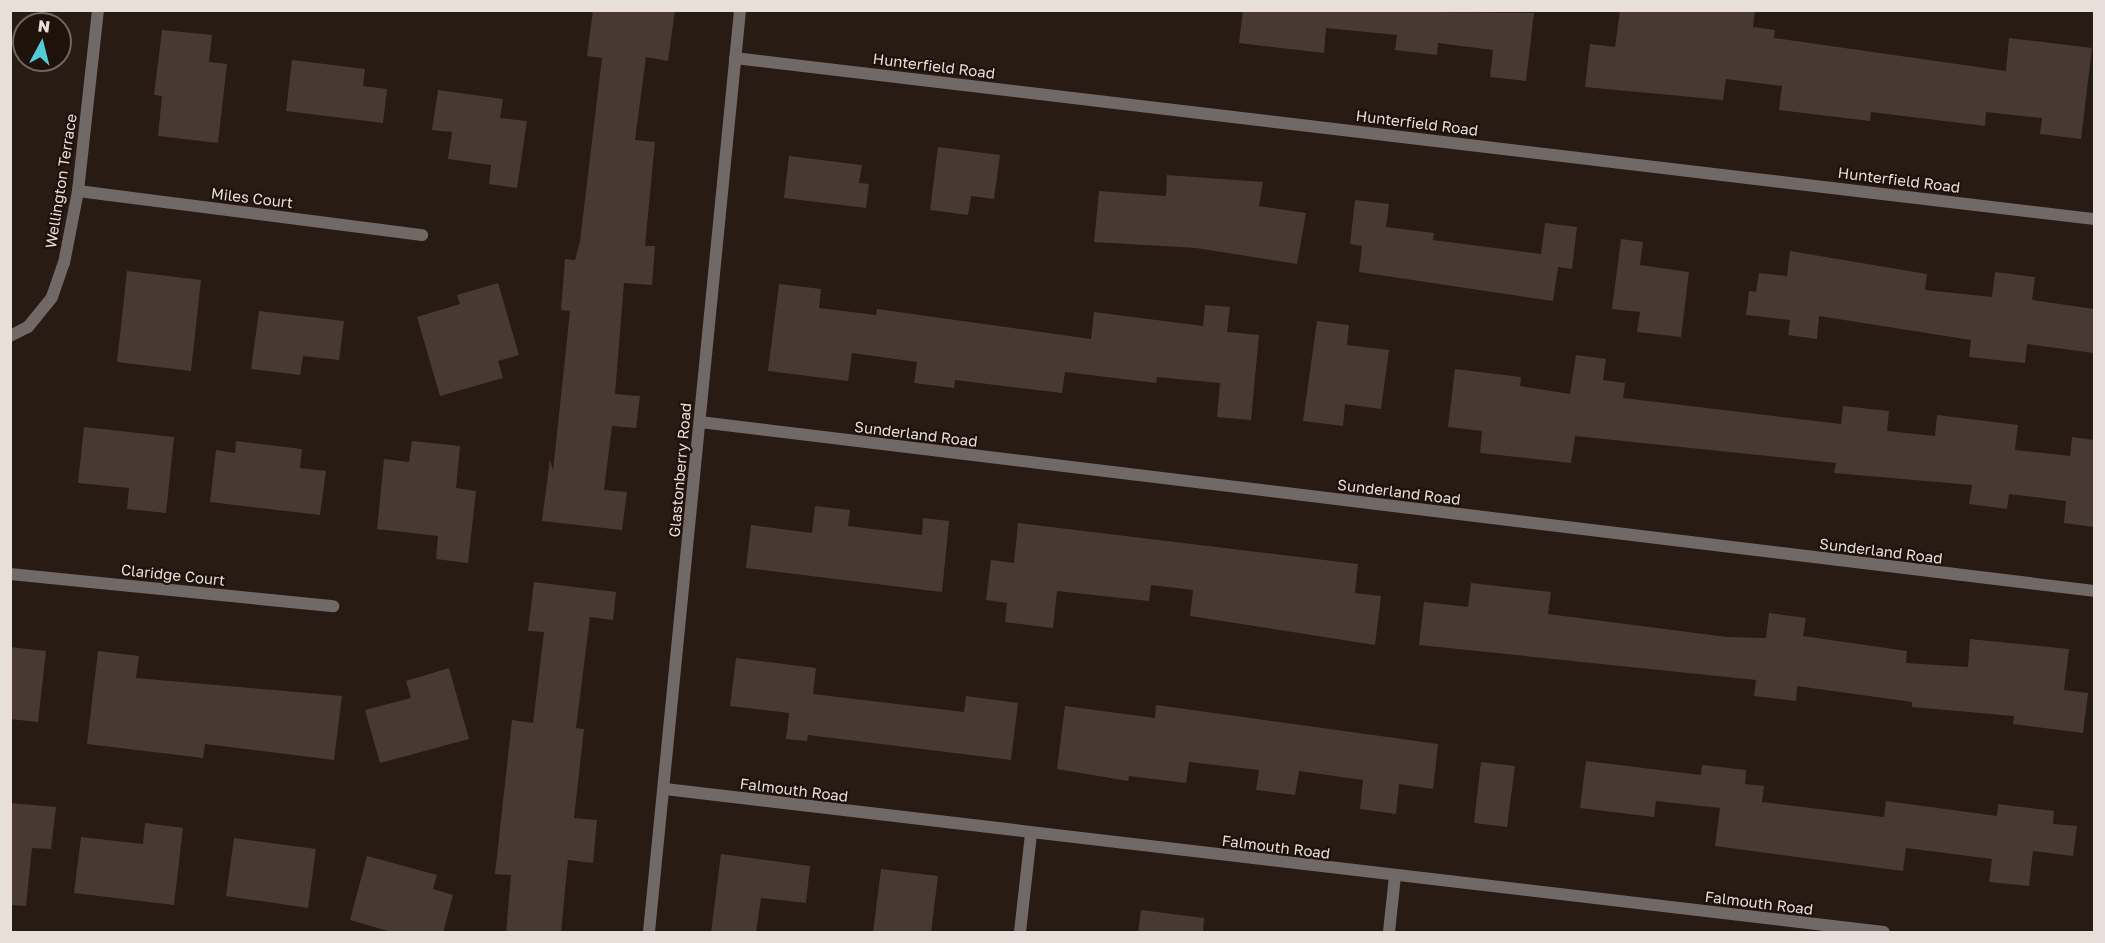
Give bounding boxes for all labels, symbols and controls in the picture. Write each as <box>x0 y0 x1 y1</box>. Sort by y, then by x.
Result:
north arrow <box>12 12 72 72</box>
text: N <box>37 15 51 37</box>
street label: Hunterfield Road <box>872 50 996 82</box>
street label: Hunterfield Road <box>1355 107 1479 139</box>
street label: Wellington Terrace <box>41 112 81 250</box>
street label: Hunterfield Road <box>1837 164 1961 196</box>
street label: Miles Court <box>210 184 294 212</box>
street label: Glastonberry Road <box>665 402 695 538</box>
street label: Sunderland Road <box>853 418 979 450</box>
street label: Sunderland Road <box>1336 476 1462 508</box>
street label: Sunderland Road <box>1818 535 1944 567</box>
street label: Claridge Court <box>120 561 226 589</box>
street label: Falmouth Road <box>739 774 849 806</box>
street label: Falmouth Road <box>1221 831 1331 863</box>
street label: Falmouth Road <box>1704 887 1814 919</box>

